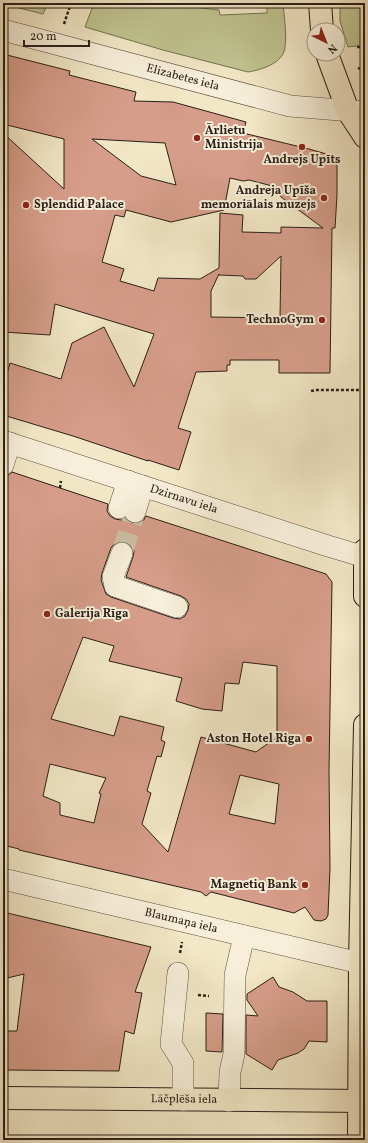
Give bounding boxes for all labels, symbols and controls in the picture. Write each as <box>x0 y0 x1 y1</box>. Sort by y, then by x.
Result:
scale bar <box>24 22 89 48</box>
north arrow <box>306 22 346 62</box>
text: 20 m <box>30 29 57 45</box>
text: N <box>324 40 340 56</box>
street label: Elizabetes iela <box>145 60 221 95</box>
place label: Ārlietu Ministrija <box>205 123 263 153</box>
marker: Ārlietu Ministrija <box>192 133 202 143</box>
marker: Andrejs Upīts <box>297 142 307 152</box>
place label: Andrejs Upīts <box>263 152 341 168</box>
place label: Andreja Upīša memoriālais muzejs <box>201 183 316 213</box>
marker: Andreja Upīša memoriālais muzejs <box>319 193 329 203</box>
place label: Splendid Palace <box>34 197 124 213</box>
marker: Splendid Palace <box>21 200 31 210</box>
place label: TechnoGym <box>246 312 314 328</box>
marker: TechnoGym <box>317 315 327 325</box>
street label: Dzirnavu iela <box>148 481 220 518</box>
place label: Galerija Rīga <box>55 606 129 622</box>
marker: Galerija Rīga <box>42 609 52 619</box>
place label: Aston Hotel Riga <box>206 731 301 747</box>
marker: Aston Hotel Riga <box>304 734 314 744</box>
place label: Magnetiq Bank <box>210 877 298 893</box>
marker: Magnetiq Bank <box>300 880 310 890</box>
street label: Blaumaņa iela <box>143 905 219 937</box>
street label: Lāčplēša iela <box>151 1091 217 1108</box>

